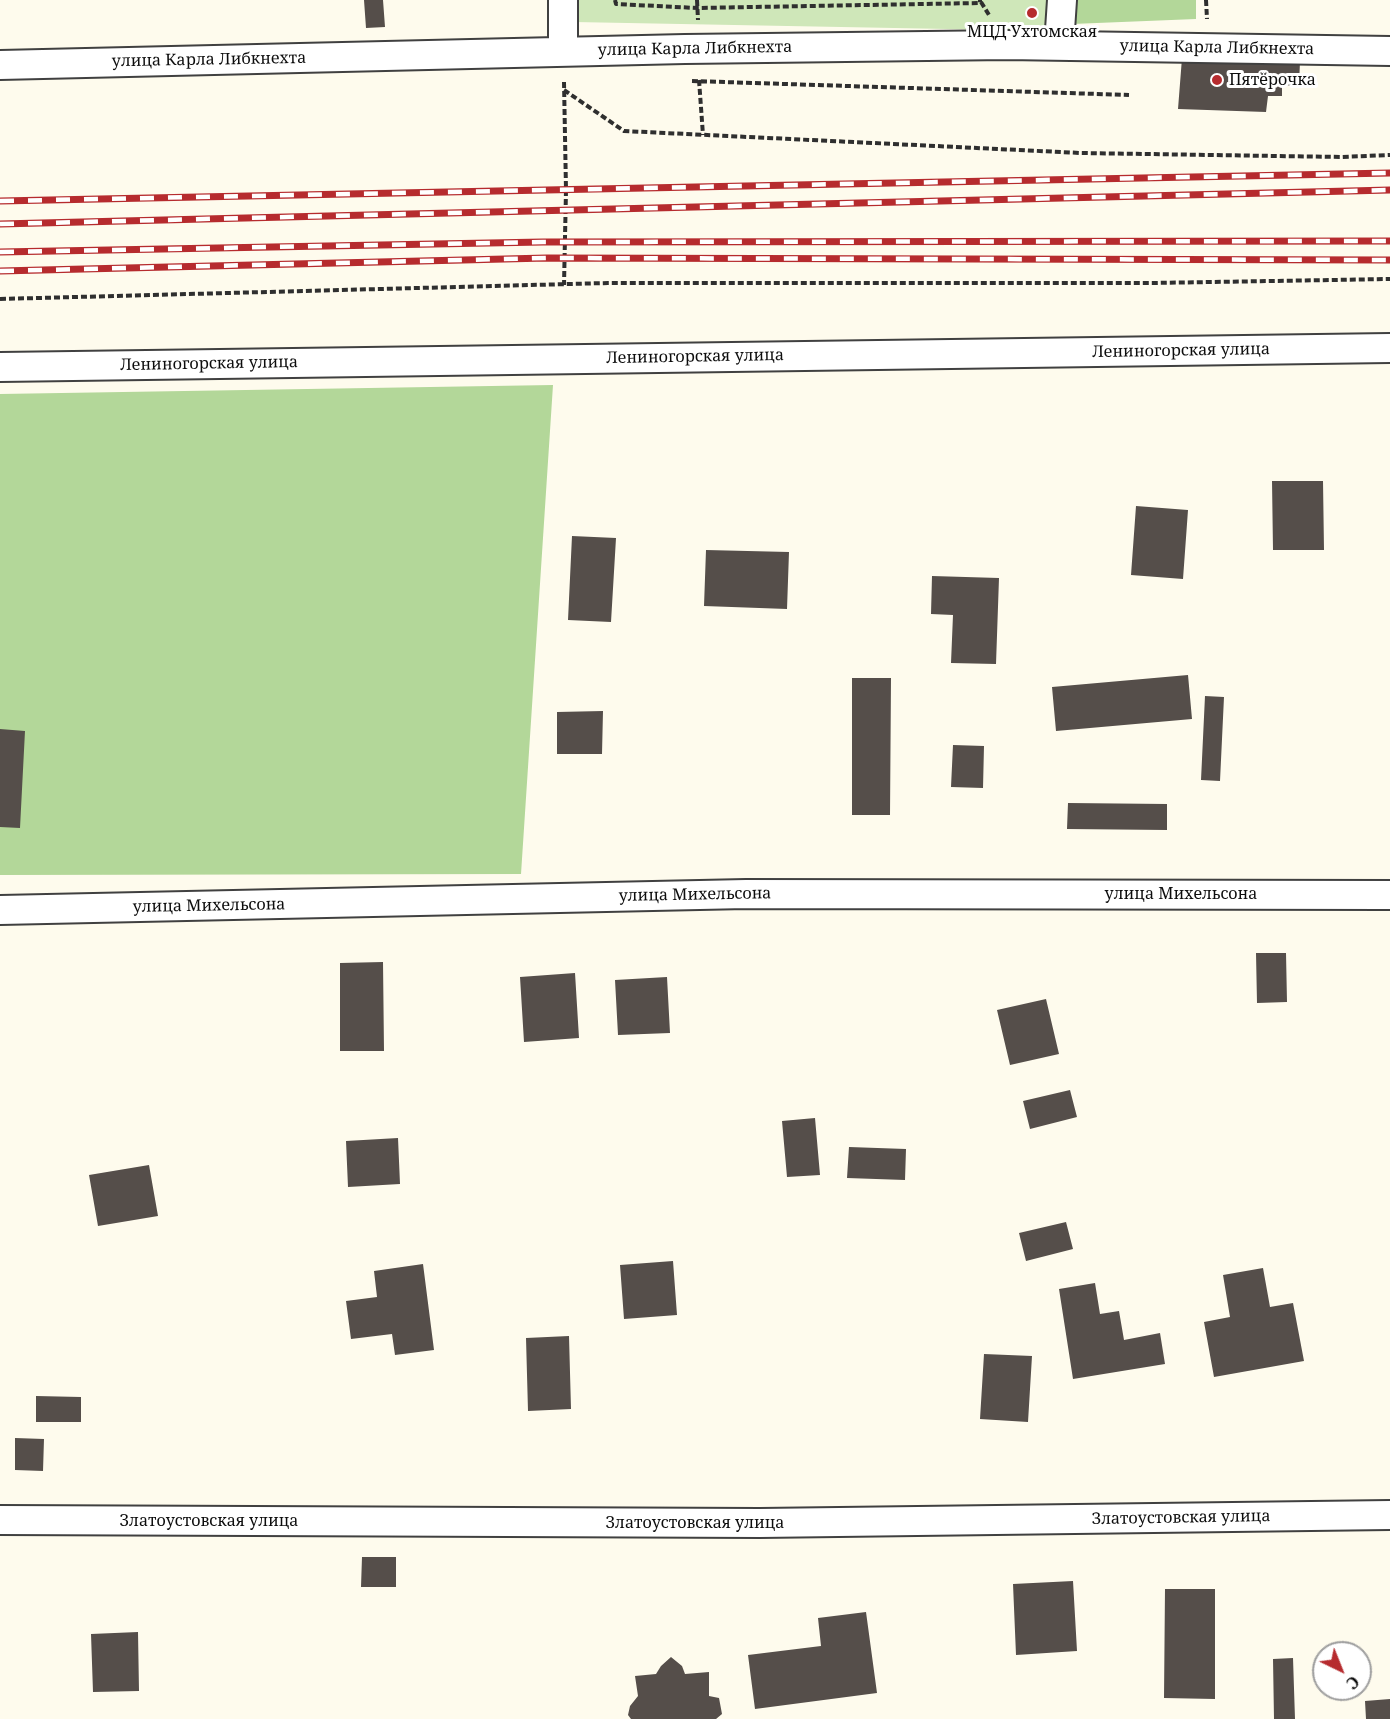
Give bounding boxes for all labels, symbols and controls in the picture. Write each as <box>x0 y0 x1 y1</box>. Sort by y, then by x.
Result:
marker: МЦД Ухтомская <box>1025 6 1039 20</box>
place label: МЦД Ухтомская <box>967 22 1097 42</box>
street label: улица Карла Либкнехта <box>1120 37 1314 59</box>
street label: улица Карла Либкнехта <box>598 38 792 60</box>
street label: улица Карла Либкнехта <box>112 49 306 71</box>
place label: Пятёрочка <box>1229 70 1316 90</box>
marker: Пятёрочка <box>1210 73 1224 87</box>
street label: Лениногорская улица <box>1092 340 1270 362</box>
street label: Лениногорская улица <box>606 346 784 368</box>
street label: Лениногорская улица <box>120 353 298 375</box>
street label: улица Михельсона <box>618 884 772 906</box>
street label: улица Михельсона <box>1105 884 1257 904</box>
street label: улица Михельсона <box>132 895 286 917</box>
street label: Златоустовская улица <box>1091 1507 1271 1529</box>
street label: Златоустовская улица <box>120 1511 298 1531</box>
street label: Златоустовская улица <box>606 1513 784 1533</box>
north arrow <box>1312 1641 1372 1701</box>
text: С <box>1342 1671 1364 1694</box>

